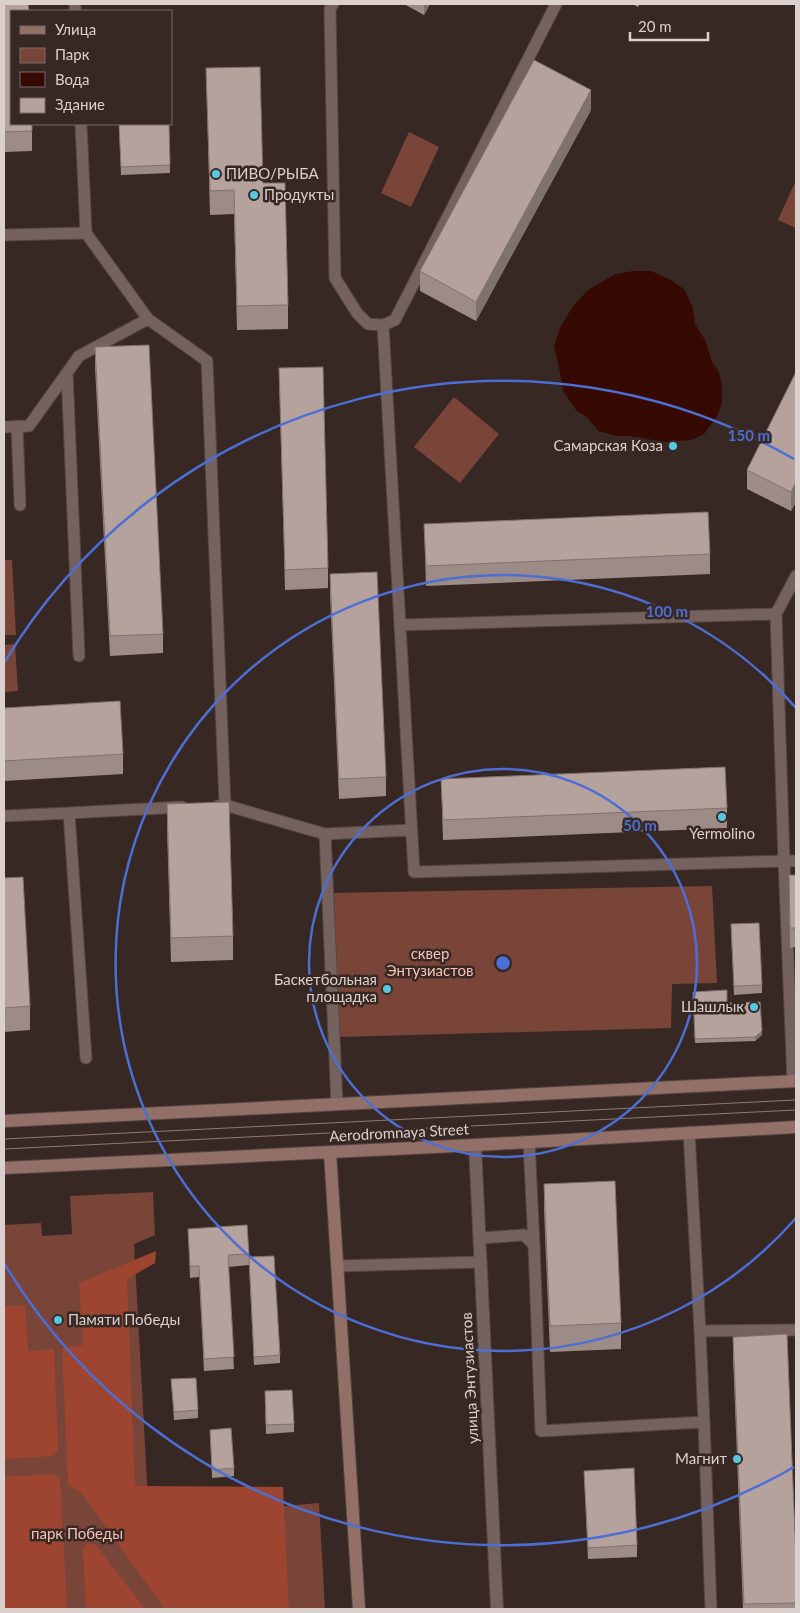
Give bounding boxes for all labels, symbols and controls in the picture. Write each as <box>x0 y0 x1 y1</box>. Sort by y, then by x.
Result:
legend <box>10 10 172 125</box>
scale bar <box>630 10 708 42</box>
text: 20 m <box>638 17 672 35</box>
text: Улица <box>55 20 96 38</box>
text: Парк <box>55 45 90 63</box>
text: Вода <box>55 70 90 88</box>
text: Здание <box>55 95 105 113</box>
place label: ПИВО/РЫБА <box>226 164 319 182</box>
marker: ПИВО/РЫБА <box>210 168 222 180</box>
place label: Продукты <box>264 185 334 203</box>
marker: Продукты <box>248 189 260 201</box>
text: 150 m <box>728 426 770 444</box>
place label: Самарская Коза <box>553 436 663 454</box>
marker: Самарская Коза <box>667 440 679 452</box>
text: 100 m <box>646 602 688 620</box>
marker: Yermolino <box>716 811 728 823</box>
text: 50 m <box>623 816 657 834</box>
place label: Yermolino <box>689 824 755 842</box>
park label: сквер Энтузиастов <box>387 944 473 979</box>
centre of rings <box>494 954 512 972</box>
place label: Баскетбольная площадка <box>274 970 377 1005</box>
marker: Баскетбольная площадка <box>381 983 393 995</box>
place label: Шашлык <box>681 997 744 1015</box>
marker: Шашлык <box>748 1001 760 1013</box>
street label: Aerodromnaya Street <box>329 1119 470 1145</box>
place label: Памяти Победы <box>68 1310 180 1328</box>
street label: улица Энтузиастов <box>457 1312 481 1444</box>
marker: Памяти Победы <box>52 1314 64 1326</box>
place label: Магнит <box>675 1449 727 1467</box>
marker: Магнит <box>731 1453 743 1465</box>
park label: парк Победы <box>31 1524 123 1542</box>

